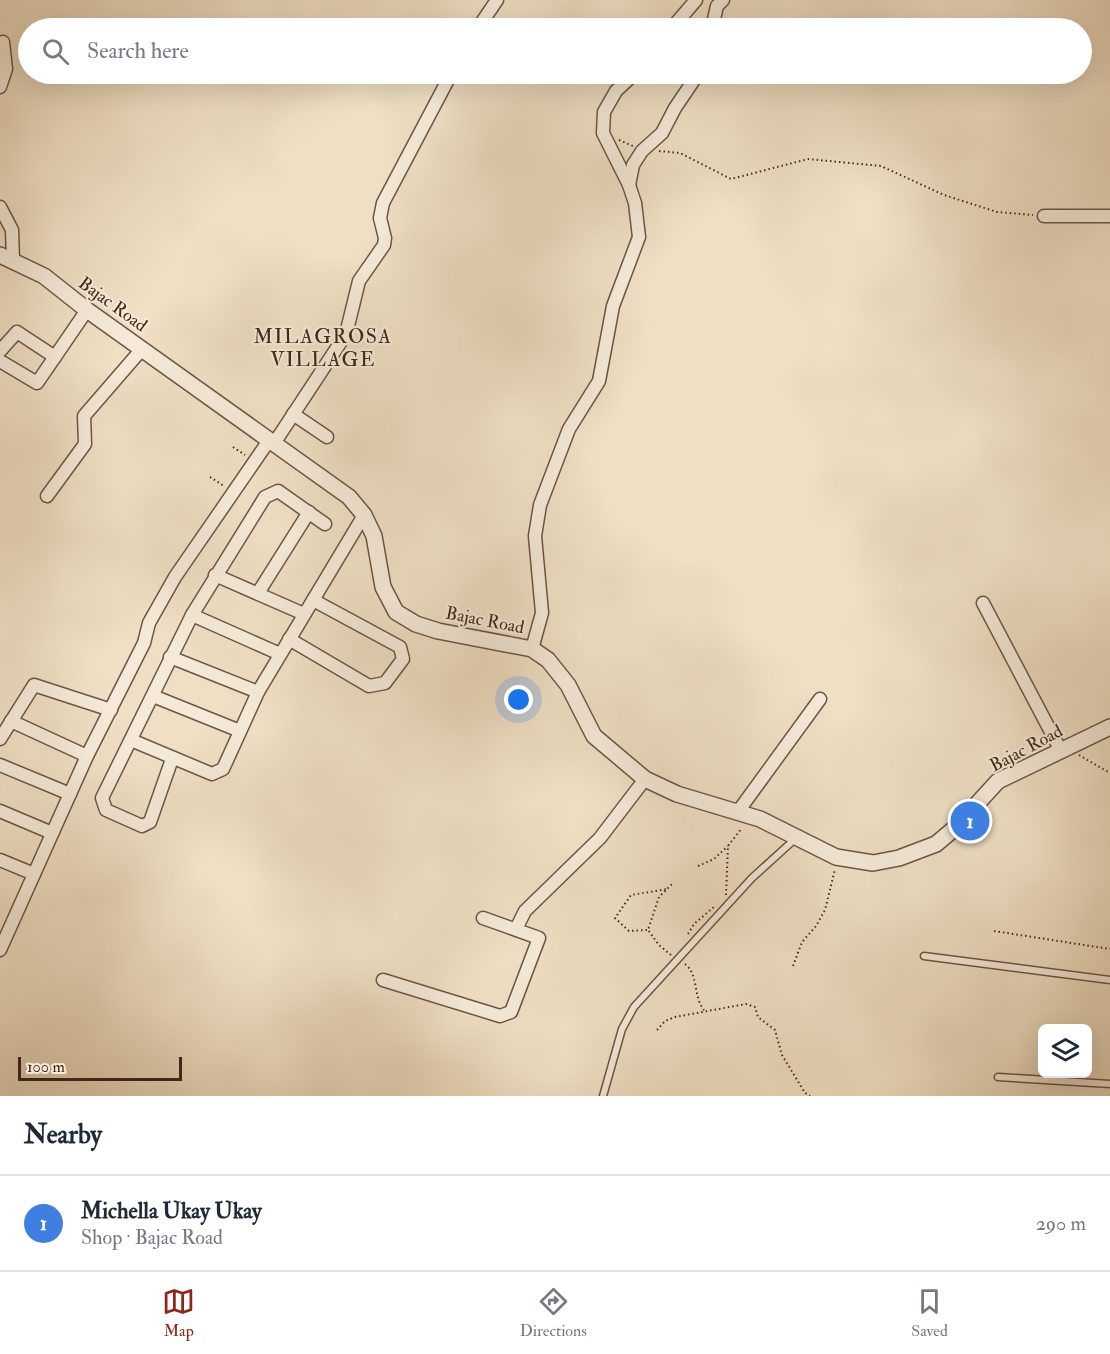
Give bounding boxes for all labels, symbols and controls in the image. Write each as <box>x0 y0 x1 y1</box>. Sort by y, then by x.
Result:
search box <box>18 18 1092 84</box>
icon: search <box>39 35 72 68</box>
text: Search here <box>87 37 189 65</box>
street label: Bajac Road <box>74 272 152 337</box>
district label: MILAGROSA VILLAGE <box>253 324 393 372</box>
street label: Bajac Road <box>444 602 526 639</box>
your location <box>504 685 533 714</box>
street label: Bajac Road <box>986 720 1067 777</box>
pin: 1 <box>950 798 990 844</box>
map controls <box>1038 1024 1092 1078</box>
button: layers <box>1038 1024 1092 1078</box>
scale bar <box>18 1054 182 1082</box>
text: 100 m <box>27 1057 65 1077</box>
text: Nearby <box>24 1119 102 1151</box>
text: Michella Ukay Ukay <box>81 1197 262 1225</box>
text: 1 <box>40 1211 47 1236</box>
text: 290 m <box>1036 1211 1086 1236</box>
text: Shop · Bajac Road <box>81 1225 223 1250</box>
tab: Map <box>162 1285 195 1341</box>
tab: Directions <box>520 1285 587 1341</box>
tab: Saved <box>911 1285 948 1341</box>

